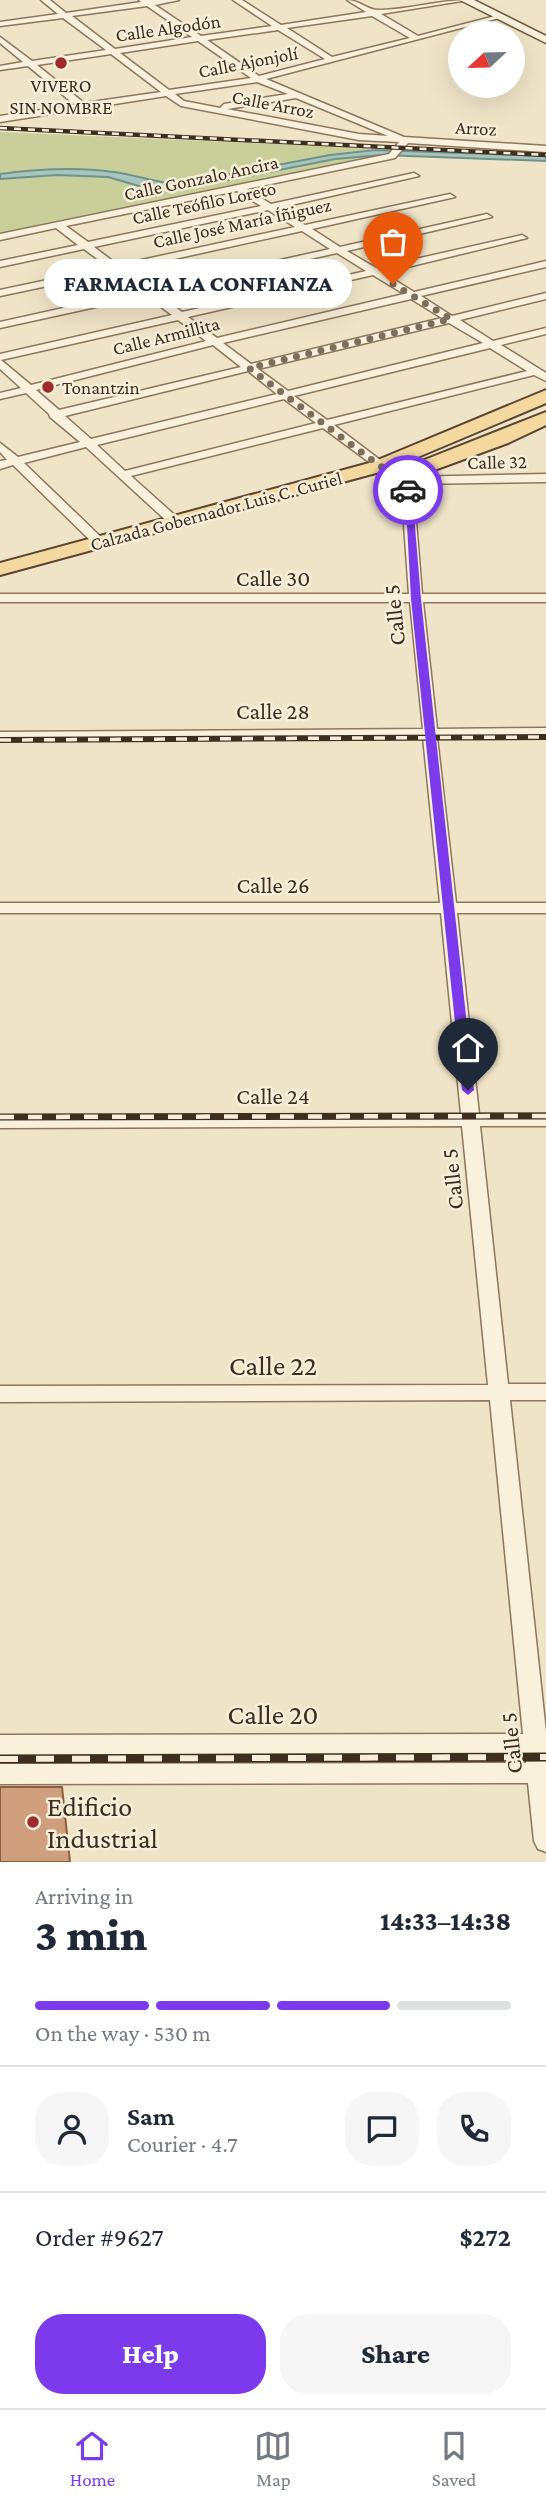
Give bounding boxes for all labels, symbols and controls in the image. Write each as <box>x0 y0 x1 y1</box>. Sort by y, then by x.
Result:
street label: Calle Algodón <box>114 10 222 46</box>
north arrow <box>448 21 525 98</box>
map controls <box>448 21 525 98</box>
street label: Calle Ajonjolí <box>196 42 301 83</box>
marker: VIVERO SIN NOMBRE <box>53 55 69 71</box>
place label: VIVERO SIN NOMBRE <box>10 75 112 118</box>
street label: Calle Arroz <box>230 86 316 122</box>
street label: Arroz <box>455 116 497 140</box>
street label: Calle Gonzalo Ancira <box>122 151 280 205</box>
street label: Calle Teófilo Loreto <box>130 177 278 229</box>
street label: Calle José María Íñiguez <box>151 194 333 252</box>
pin <box>363 212 423 284</box>
icon: bag <box>374 223 412 261</box>
callout: FARMACIA LA CONFIANZA <box>43 260 351 308</box>
text: FARMACIA LA CONFIANZA <box>63 270 333 296</box>
street label: Calle Armillita <box>110 313 222 359</box>
place label: Tonantzin <box>62 377 140 398</box>
marker: Tonantzin <box>40 379 56 395</box>
street label: Calle 32 <box>467 451 527 473</box>
courier <box>373 455 443 525</box>
street label: Calzada Gobernador Luis C. Curiel <box>88 467 344 555</box>
icon: car <box>389 471 427 509</box>
street label: Calle 30 <box>236 565 310 591</box>
street label: Calle 5 <box>378 583 410 647</box>
street label: Calle 28 <box>236 698 310 724</box>
street label: Calle 26 <box>236 872 310 898</box>
pin <box>438 1018 498 1090</box>
icon: home <box>449 1029 487 1067</box>
street label: Calle 24 <box>236 1083 310 1109</box>
street label: Calle 5 <box>436 1147 468 1211</box>
street label: Calle 22 <box>229 1350 317 1381</box>
street label: Calle 20 <box>228 1699 318 1730</box>
street label: Calle 5 <box>495 1711 527 1775</box>
place label: Edificio Industrial <box>47 1791 158 1854</box>
marker: Edificio Industrial <box>25 1814 41 1830</box>
text: Arriving in <box>35 1883 133 1909</box>
text: 14:33–14:38 <box>380 1907 511 1936</box>
text: 3 min <box>35 1909 147 1960</box>
text: On the way · 530 m <box>35 2020 211 2046</box>
button: person <box>35 2092 109 2166</box>
button: chat <box>345 2092 419 2166</box>
button: phone <box>437 2092 511 2166</box>
text: Sam <box>127 2102 175 2131</box>
text: Courier · 4.7 <box>127 2131 238 2157</box>
text: Order #9627 <box>35 2223 164 2252</box>
text: $272 <box>460 2223 511 2252</box>
button: Help <box>35 2314 266 2394</box>
button: Share <box>280 2314 511 2394</box>
tab: Home <box>70 2427 115 2490</box>
tab: Map <box>254 2427 292 2490</box>
tab: Saved <box>432 2427 476 2490</box>

